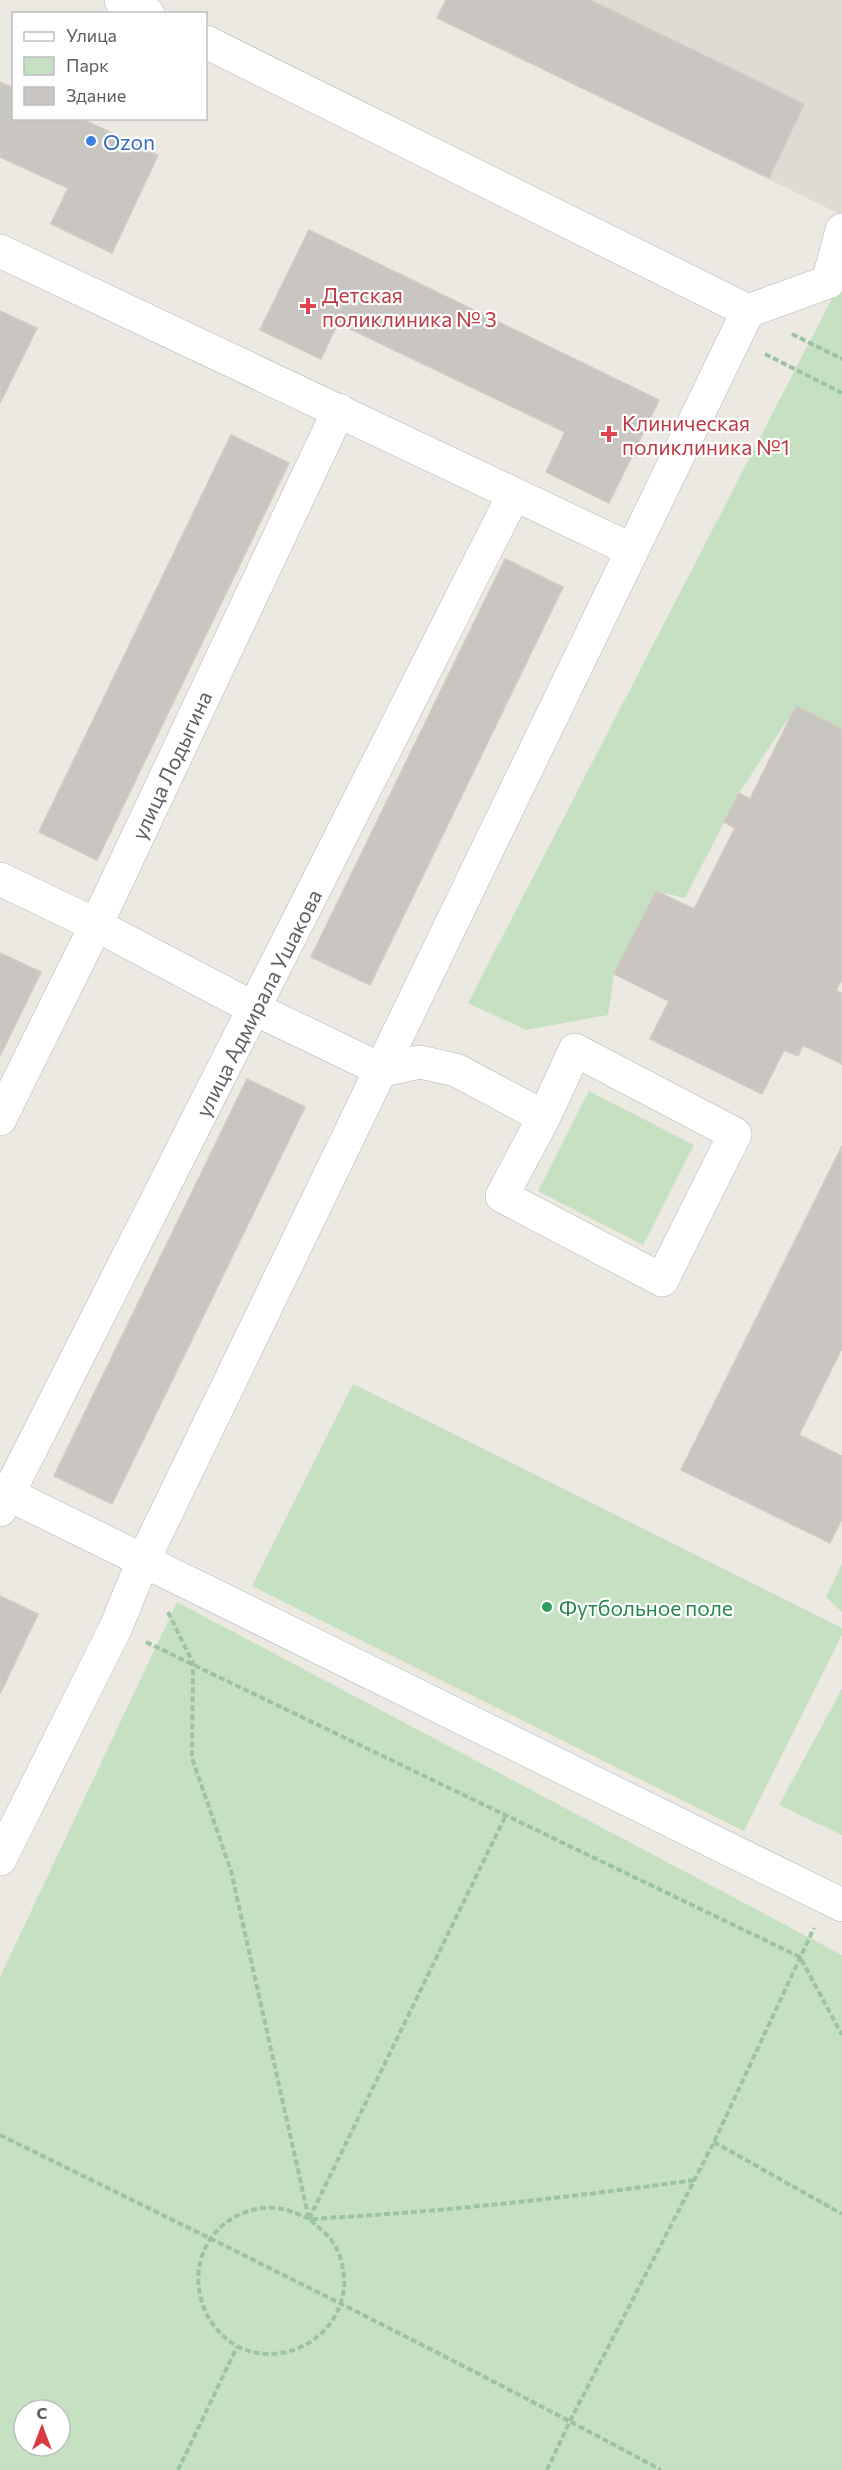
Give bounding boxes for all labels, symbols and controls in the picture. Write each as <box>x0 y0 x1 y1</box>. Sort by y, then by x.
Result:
legend <box>12 12 207 120</box>
text: Улица <box>66 24 117 46</box>
text: Парк <box>66 54 109 76</box>
text: Здание <box>66 84 126 106</box>
place label: Ozon <box>103 129 155 154</box>
marker: Ozon <box>84 134 98 148</box>
place label: Детская поликлиника № 3 <box>322 282 497 331</box>
marker: Детская поликлиника № 3 <box>299 297 317 315</box>
place label: Клиническая поликлиника №1 <box>622 410 790 459</box>
marker: Клиническая поликлиника №1 <box>600 425 618 443</box>
street label: улица Лодыгина <box>126 687 216 843</box>
street label: улица Адмирала Ушакова <box>190 885 326 1121</box>
place label: Футбольное поле <box>559 1595 733 1620</box>
marker: Футбольное поле <box>540 1600 554 1614</box>
north arrow <box>12 2398 72 2458</box>
text: С <box>37 2403 48 2422</box>

